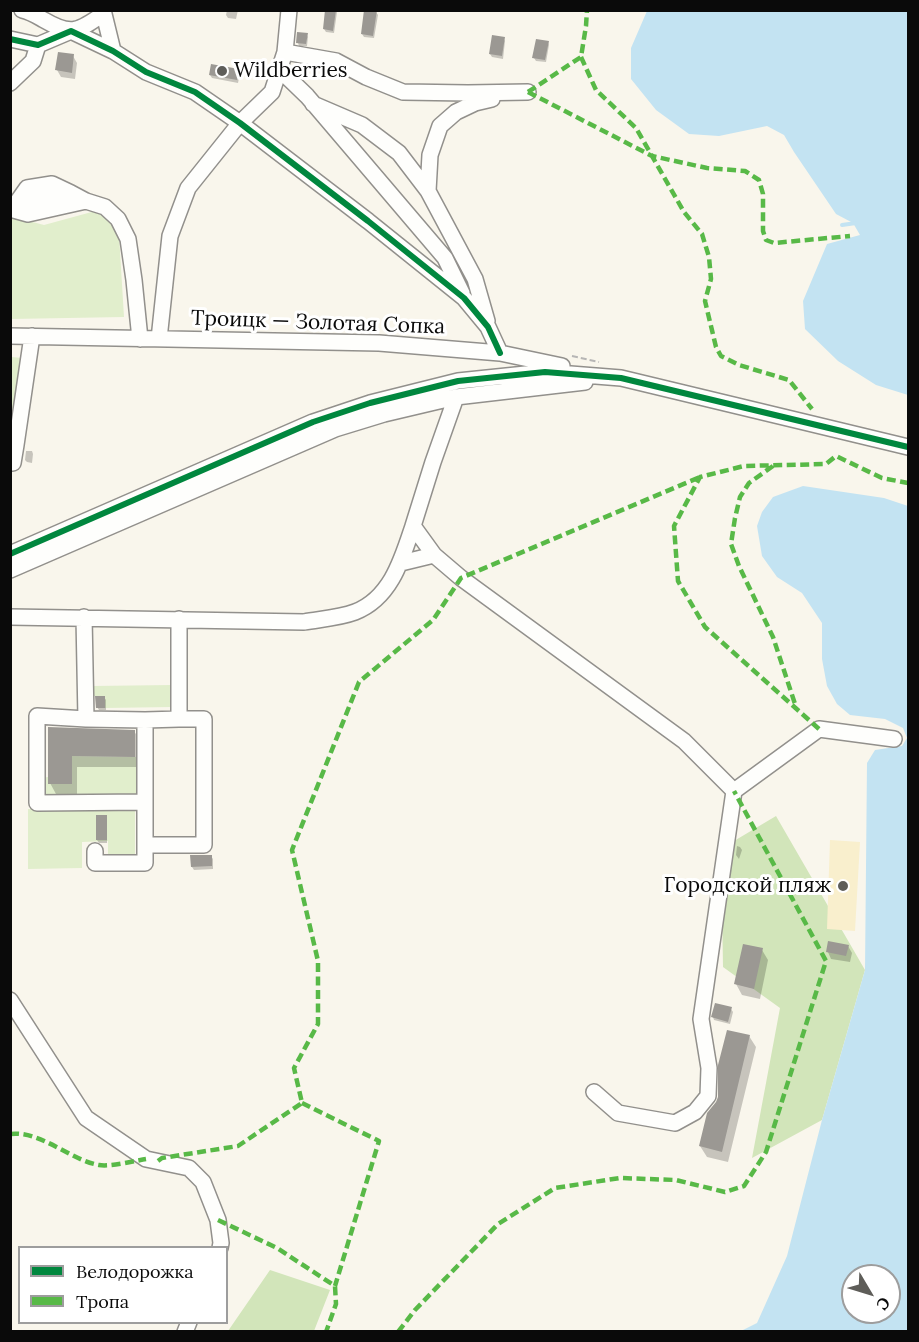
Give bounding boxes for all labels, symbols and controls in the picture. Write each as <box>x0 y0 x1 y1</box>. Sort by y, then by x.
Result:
place label: Wildberries <box>234 58 348 84</box>
marker: Wildberries <box>215 64 229 78</box>
street label: Троицк — Золотая Сопка <box>190 306 446 340</box>
place label: Городской пляж <box>664 873 831 899</box>
marker: Городской пляж <box>836 879 850 893</box>
legend <box>18 1246 228 1324</box>
text: Велодорожка <box>76 1260 194 1283</box>
north arrow <box>841 1264 901 1324</box>
text: Тропа <box>76 1290 129 1313</box>
text: С <box>872 1293 895 1314</box>

